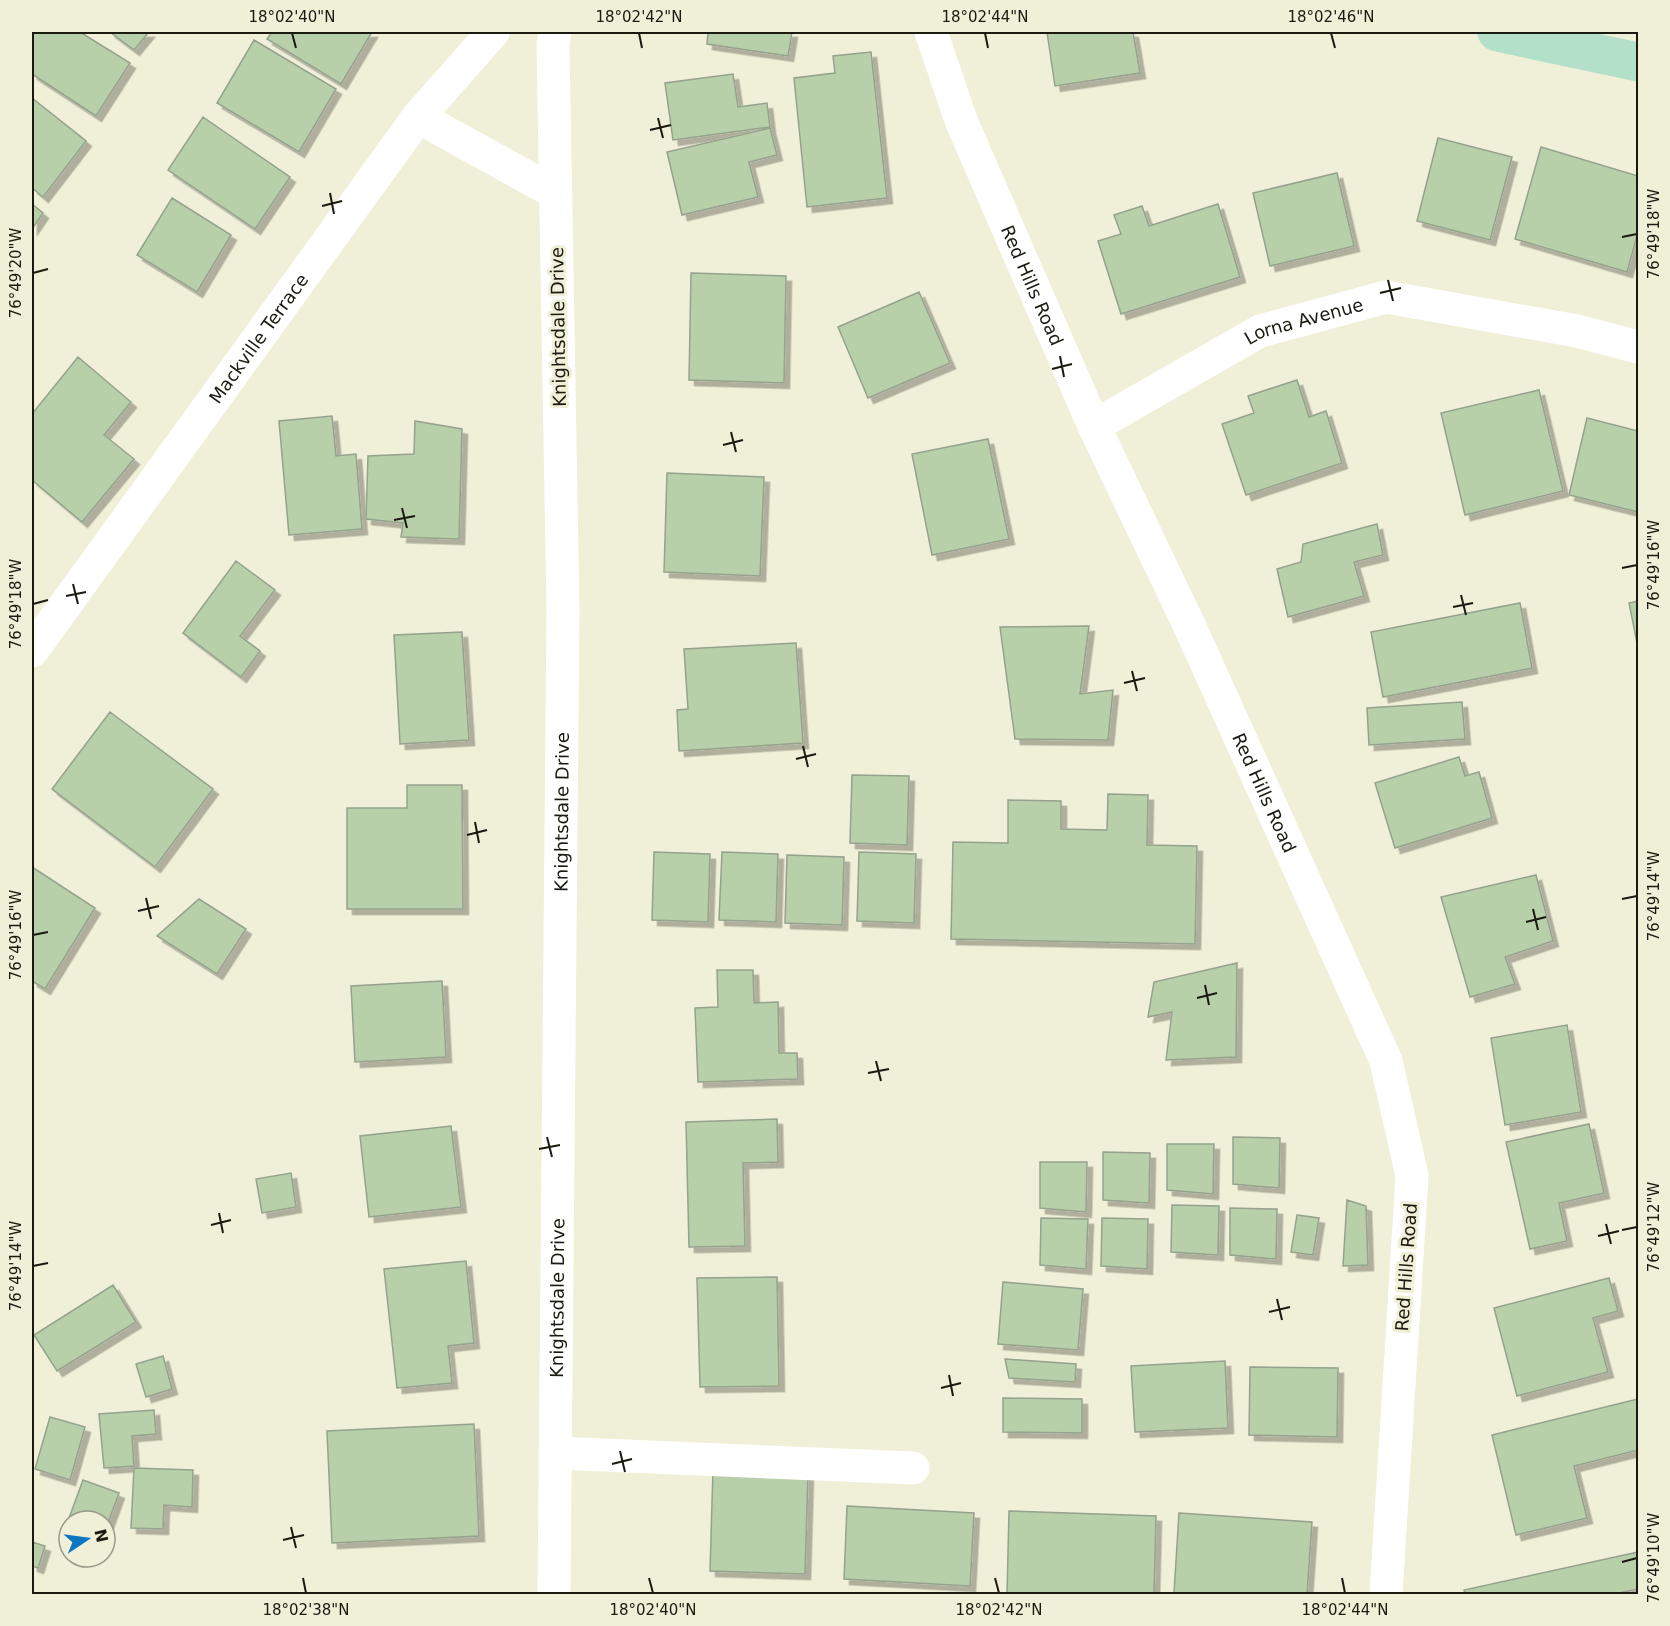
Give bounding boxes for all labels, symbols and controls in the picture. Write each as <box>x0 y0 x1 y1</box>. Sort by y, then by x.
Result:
text: 18°02'40"N <box>248 8 336 26</box>
text: 18°02'42"N <box>595 8 683 26</box>
text: 18°02'44"N <box>941 8 1029 26</box>
text: 18°02'46"N <box>1287 8 1375 26</box>
text: 76°49'18"W <box>1645 189 1663 279</box>
street label: Red Hills Road <box>997 222 1068 348</box>
text: 76°49'20"W <box>7 228 25 318</box>
street label: Knightsdale Drive <box>546 247 570 407</box>
street label: Mackville Terrace <box>204 269 312 407</box>
street label: Lorna Avenue <box>1240 293 1365 348</box>
text: 76°49'16"W <box>1645 520 1663 610</box>
text: 76°49'18"W <box>7 559 25 649</box>
street label: Red Hills Road <box>1229 729 1301 856</box>
street label: Knightsdale Drive <box>550 732 572 892</box>
text: 76°49'14"W <box>1645 851 1663 941</box>
text: 76°49'16"W <box>7 890 25 980</box>
text: 76°49'12"W <box>1645 1182 1663 1272</box>
street label: Red Hills Road <box>1391 1202 1421 1332</box>
street label: Knightsdale Drive <box>545 1218 568 1378</box>
text: 76°49'14"W <box>7 1221 25 1311</box>
north arrow <box>57 1509 117 1569</box>
text: 76°49'10"W <box>1645 1513 1663 1603</box>
text: N <box>90 1527 112 1544</box>
text: 18°02'38"N <box>262 1601 350 1619</box>
text: 18°02'40"N <box>609 1601 697 1619</box>
text: 18°02'42"N <box>955 1601 1043 1619</box>
text: 18°02'44"N <box>1301 1601 1389 1619</box>

